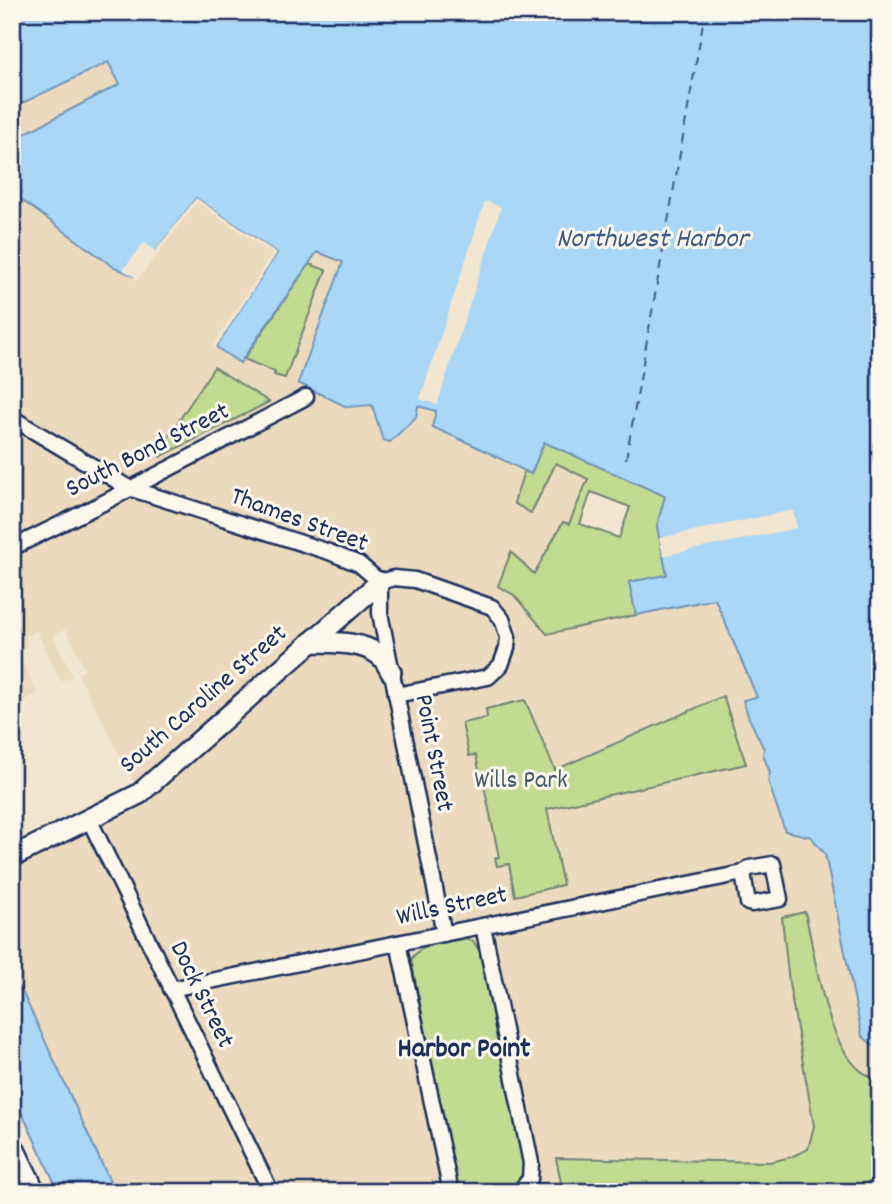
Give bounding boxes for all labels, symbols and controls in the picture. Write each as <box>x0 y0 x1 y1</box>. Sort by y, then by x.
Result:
water label: Northwest Harbor <box>556 221 751 261</box>
street label: South Bond Street <box>60 394 236 508</box>
street label: Thames Street <box>225 479 373 563</box>
street label: South Caroline Street <box>112 616 296 783</box>
street label: Point Street <box>403 691 463 815</box>
park label: Wills Park <box>474 763 568 800</box>
street label: Wills Street <box>393 877 511 937</box>
street label: Dock Street <box>159 935 243 1055</box>
district label: Harbor Point <box>398 1031 531 1071</box>

